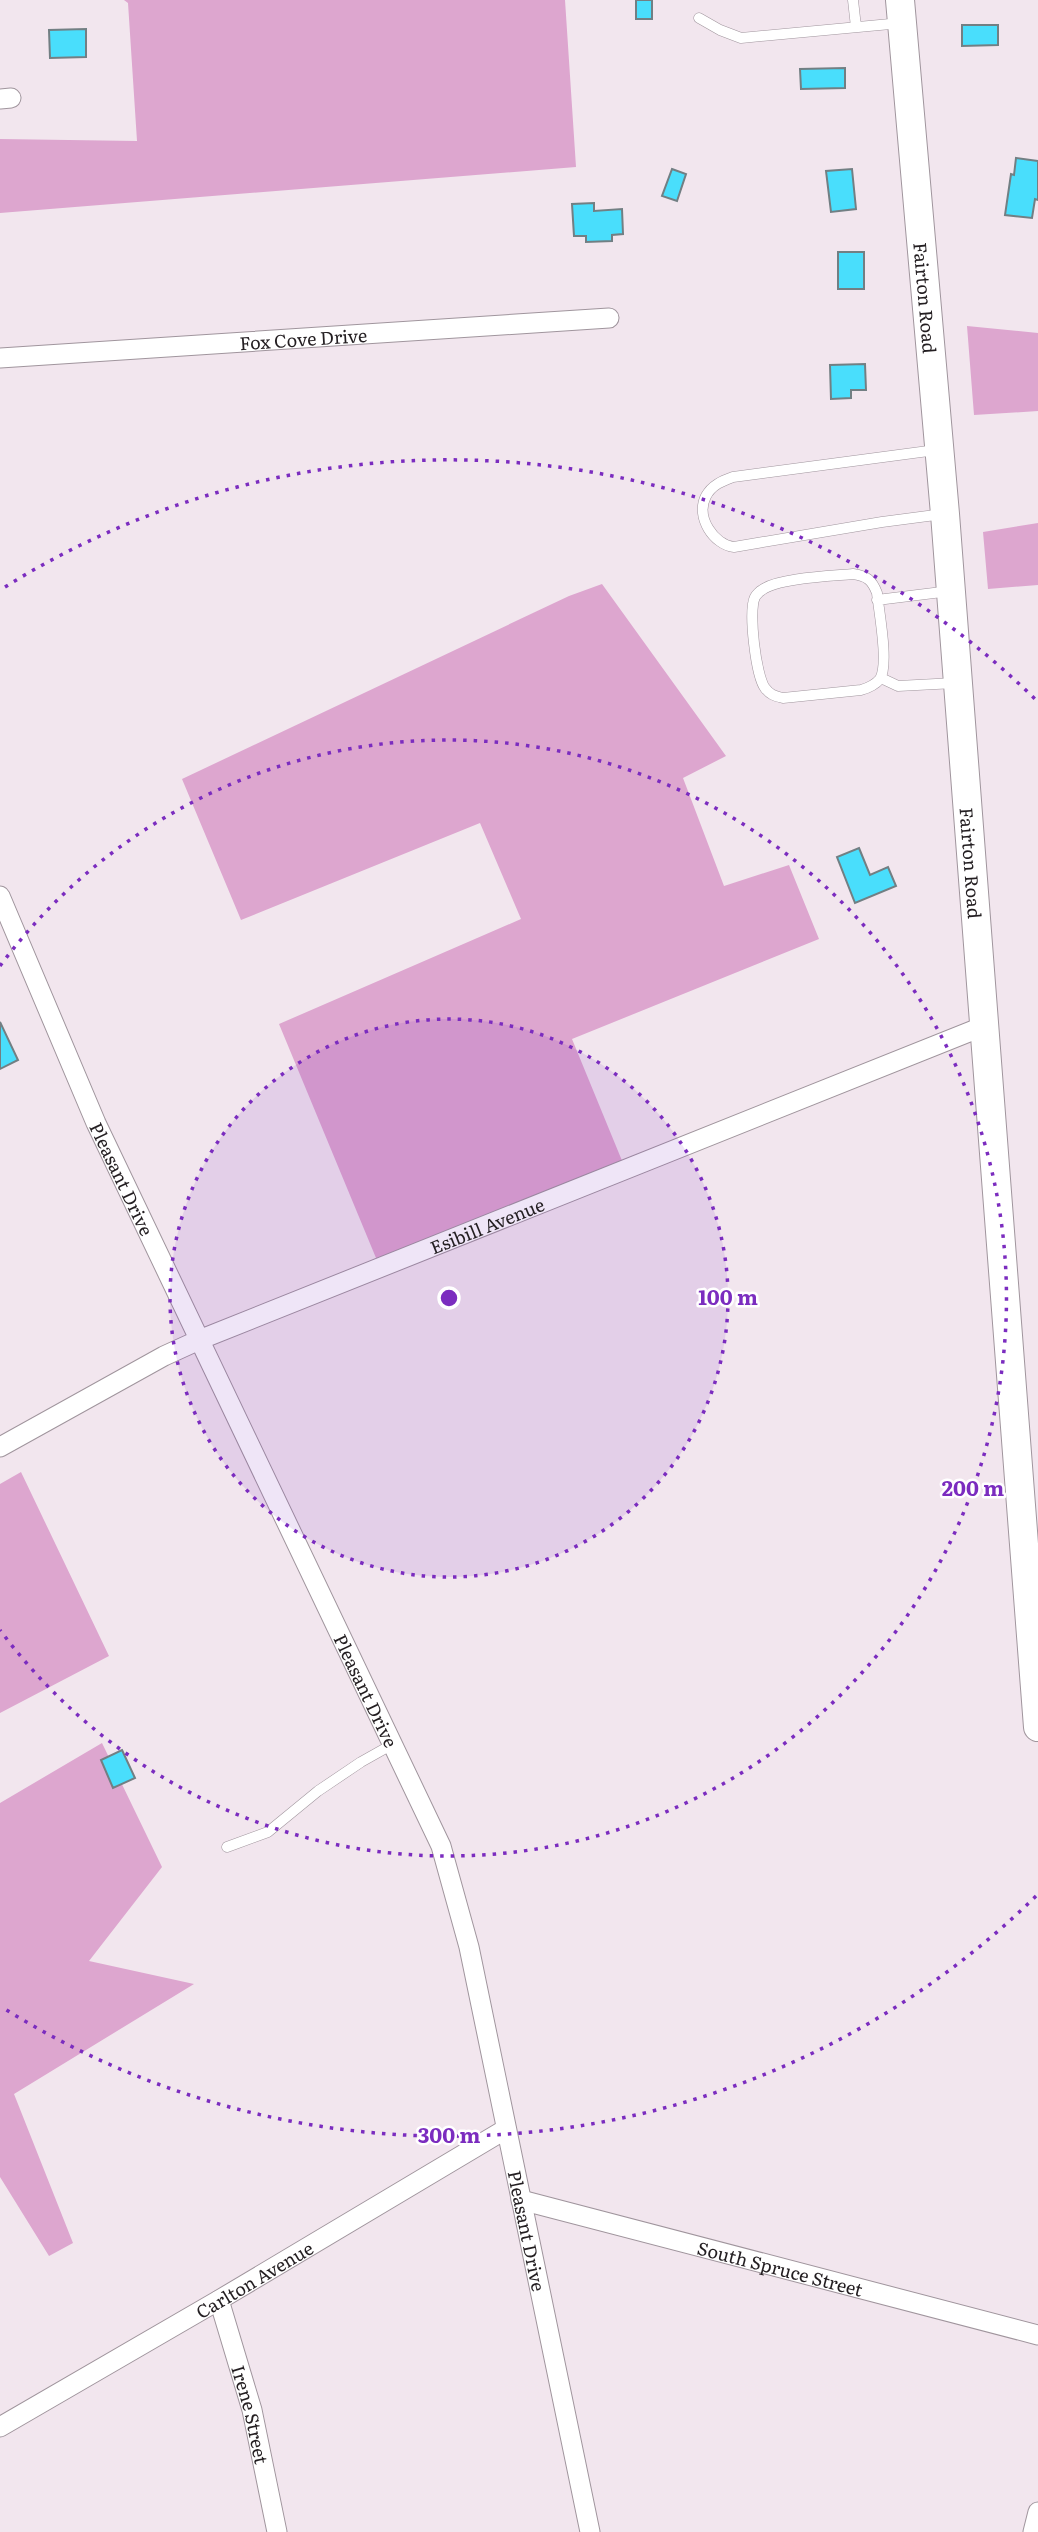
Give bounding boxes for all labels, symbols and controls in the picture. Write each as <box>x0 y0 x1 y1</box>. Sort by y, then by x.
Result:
street label: Fairton Road <box>908 241 944 355</box>
street label: Fox Cove Drive <box>239 320 368 356</box>
street label: Fairton Road <box>954 806 989 920</box>
street label: Pleasant Drive <box>84 1117 161 1240</box>
street label: Esibill Avenue <box>426 1190 548 1260</box>
text: 100 m <box>698 1280 758 1311</box>
centre of rings <box>437 1286 461 1310</box>
text: 200 m <box>942 1471 1004 1502</box>
street label: Pleasant Drive <box>328 1629 405 1752</box>
text: 300 m <box>418 2118 480 2149</box>
street label: Pleasant Drive <box>502 2168 553 2294</box>
street label: South Spruce Street <box>695 2233 867 2302</box>
street label: Carlton Avenue <box>190 2234 318 2324</box>
street label: Irene Street <box>226 2362 276 2467</box>

